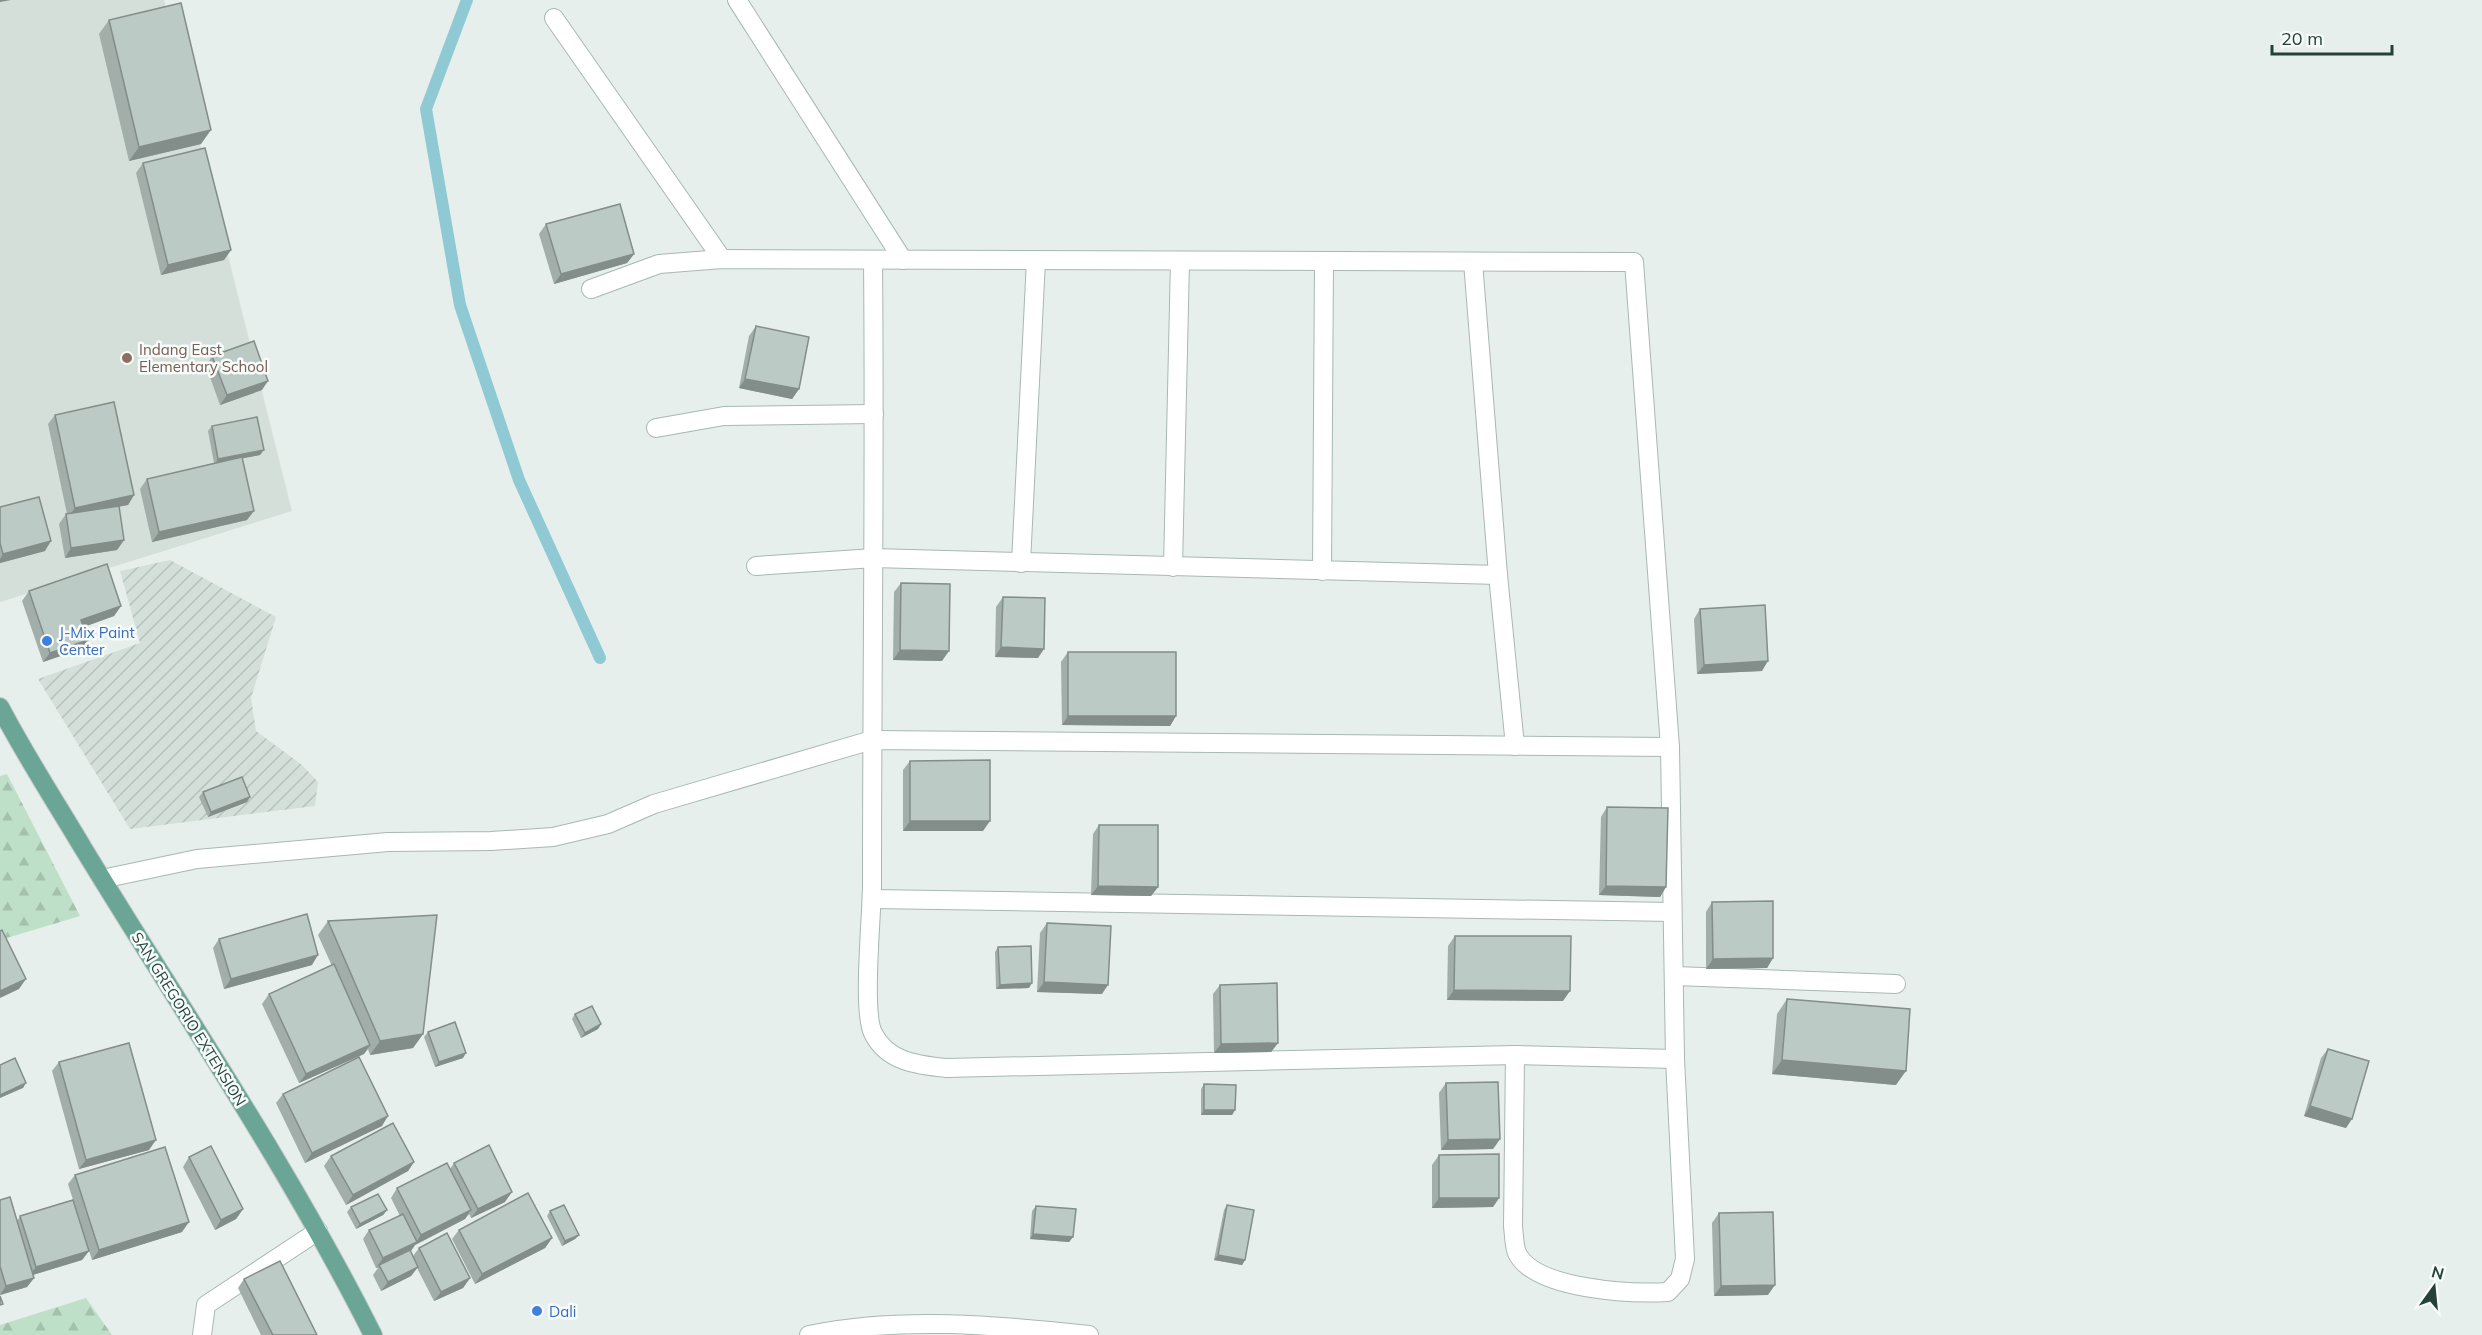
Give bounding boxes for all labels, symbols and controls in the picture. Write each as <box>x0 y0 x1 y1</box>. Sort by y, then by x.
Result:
scale bar <box>2272 18 2392 56</box>
text: 20 m <box>2281 27 2323 50</box>
place label: Indang East Elementary School <box>139 340 268 376</box>
marker: Indang East Elementary School <box>120 351 134 365</box>
place label: J-Mix Paint Center <box>59 623 135 659</box>
marker: J-Mix Paint Center <box>40 634 54 648</box>
street label: SAN GREGORIO EXTENSION <box>128 929 250 1109</box>
north arrow <box>2404 1257 2464 1317</box>
text: N <box>2429 1261 2446 1284</box>
place label: Dali <box>549 1302 576 1321</box>
marker: Dali <box>530 1304 544 1318</box>

